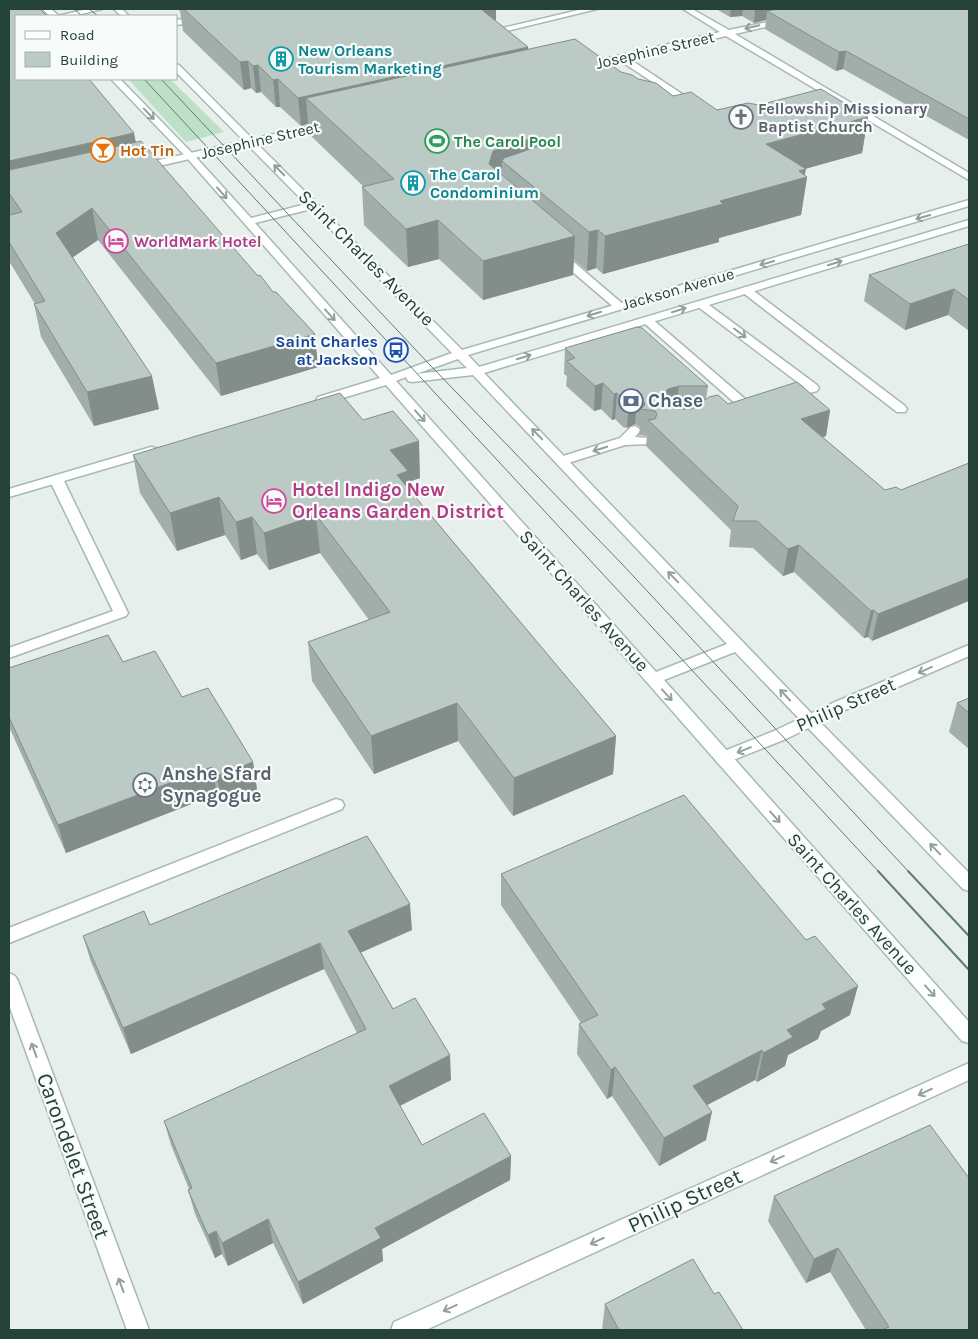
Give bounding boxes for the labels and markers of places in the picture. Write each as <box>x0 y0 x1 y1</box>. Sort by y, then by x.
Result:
place label: New Orleans Tourism Marketing <box>298 41 442 78</box>
building icon: New Orleans Tourism Marketing <box>268 46 294 72</box>
place label: Fellowship Missionary Baptist Church <box>758 99 927 136</box>
church icon: Fellowship Missionary Baptist Church <box>728 104 754 130</box>
sports icon: The Carol Pool <box>424 128 450 154</box>
place label: The Carol Pool <box>454 132 561 151</box>
bar icon: Hot Tin <box>90 137 116 163</box>
place label: Hot Tin <box>120 141 174 160</box>
place label: The Carol Condominium <box>430 165 539 202</box>
building icon: The Carol Condominium <box>400 170 426 196</box>
hotel icon: WorldMark Hotel <box>103 228 129 254</box>
place label: WorldMark Hotel <box>134 232 262 251</box>
place label: Saint Charles at Jackson <box>275 332 378 369</box>
bus stop icon: Saint Charles at Jackson <box>383 337 409 363</box>
bank icon: Chase <box>618 388 644 414</box>
place label: Chase <box>648 390 703 412</box>
place label: Hotel Indigo New Orleans Garden District <box>292 479 504 523</box>
hotel icon: Hotel Indigo New Orleans Garden District <box>261 488 287 514</box>
place label: Anshe Sfard Synagogue <box>162 763 272 807</box>
synagogue icon: Anshe Sfard Synagogue <box>132 772 158 798</box>

